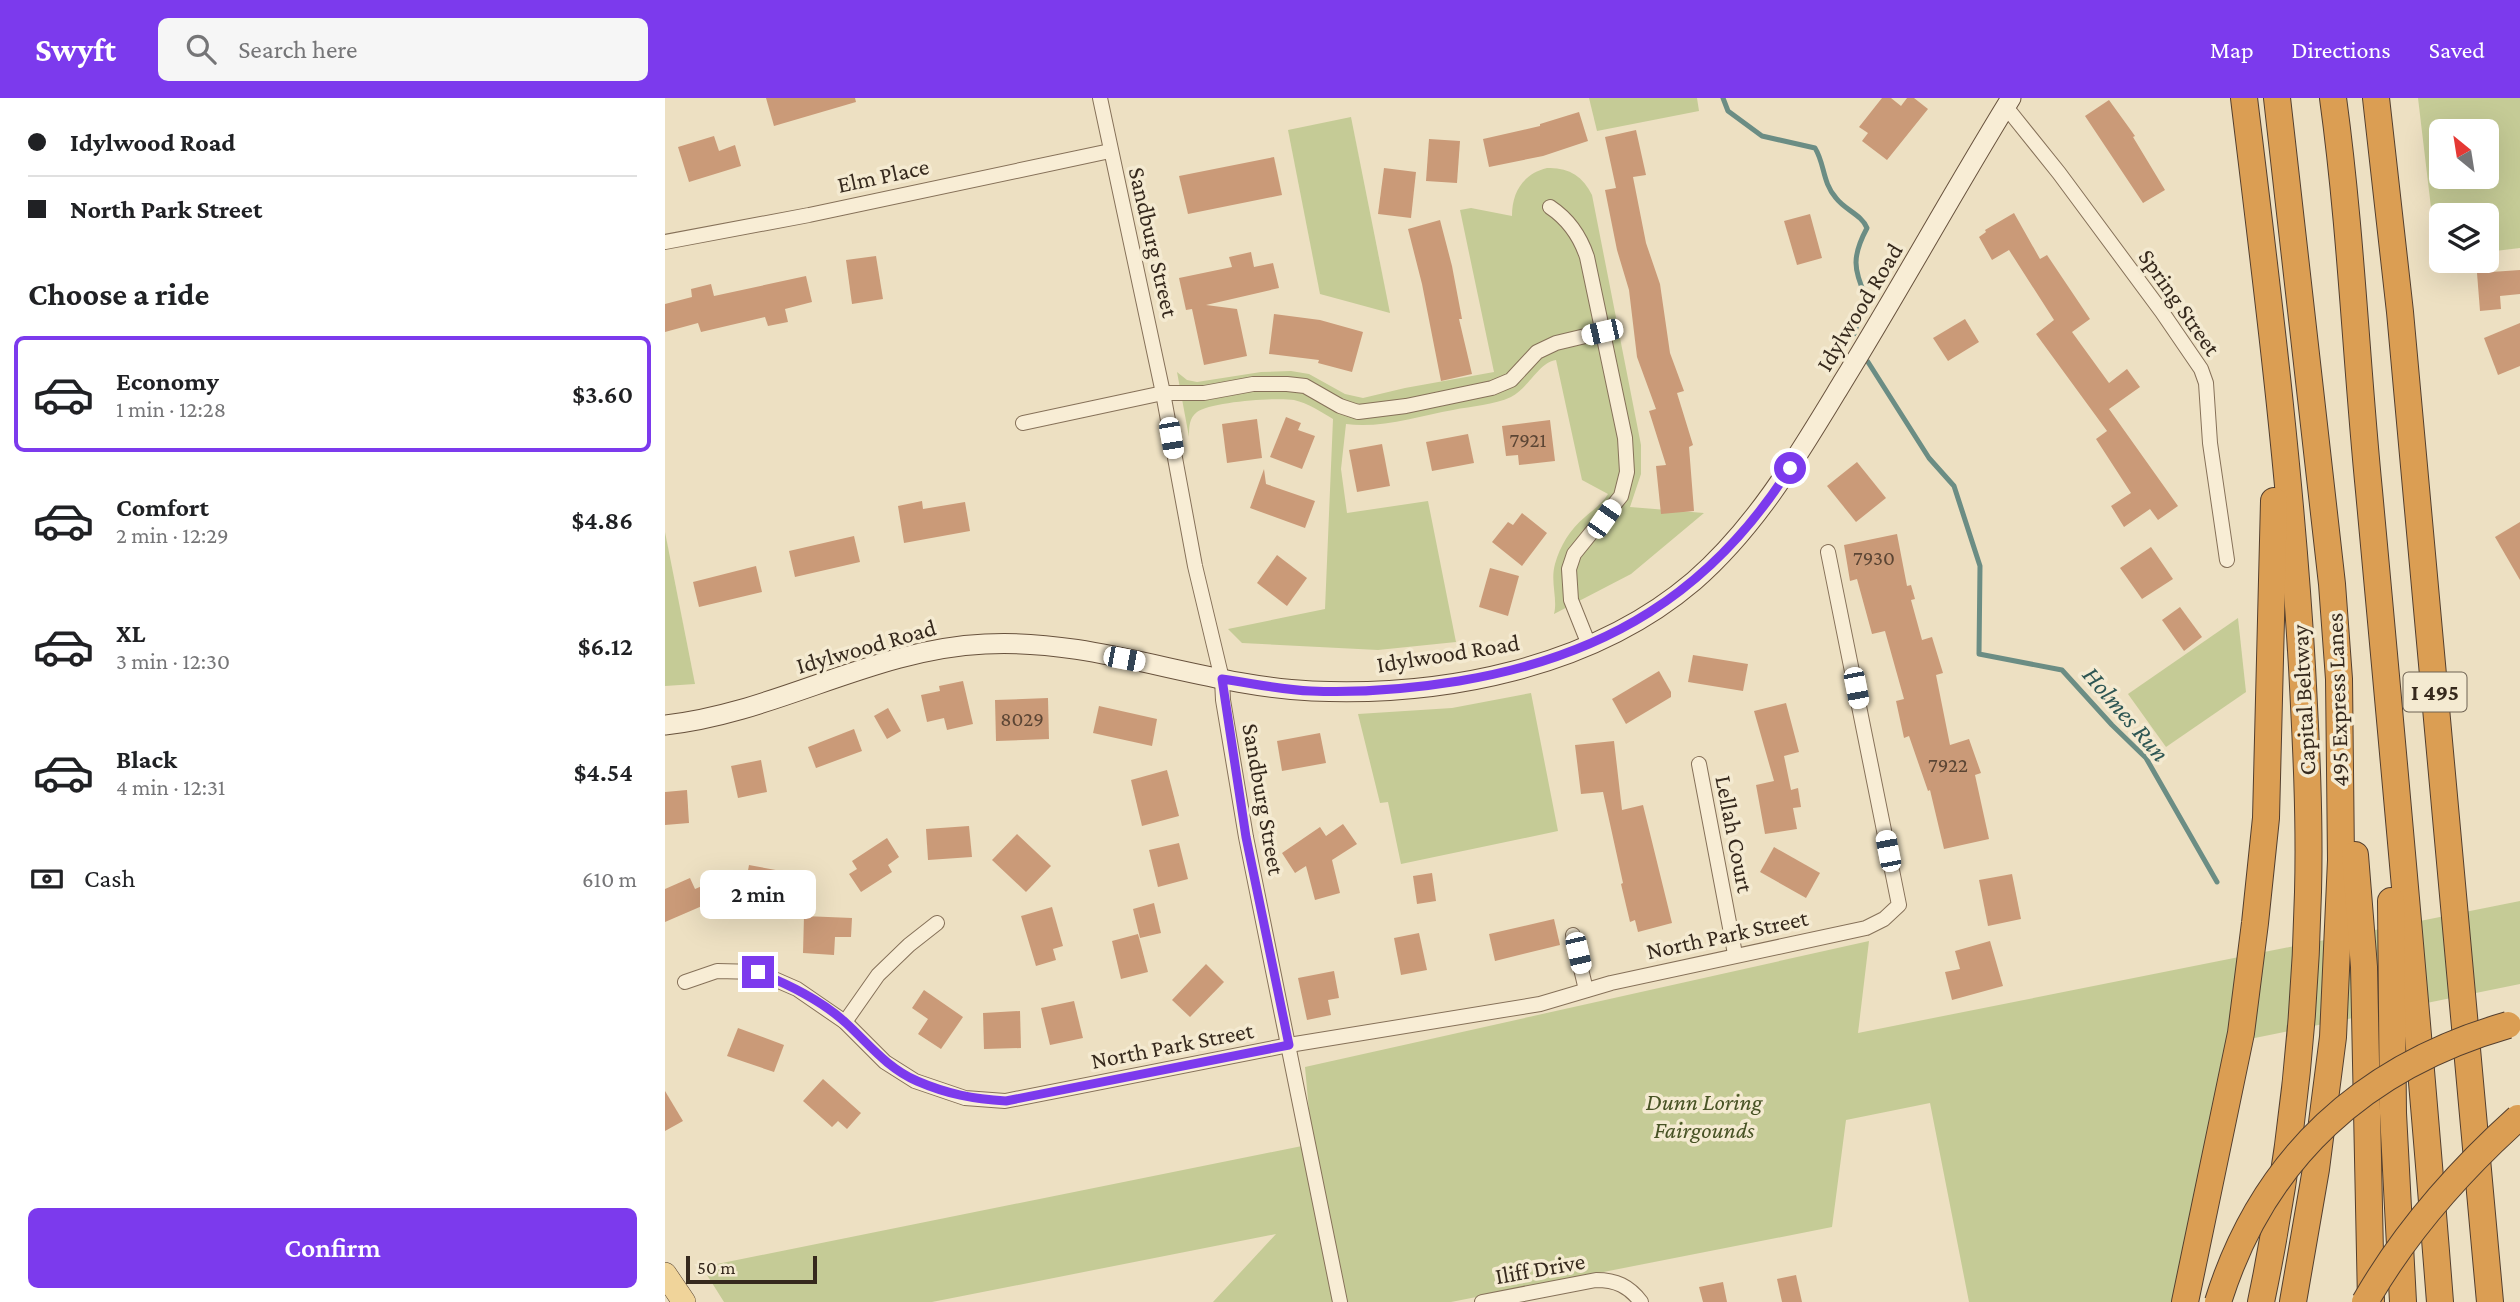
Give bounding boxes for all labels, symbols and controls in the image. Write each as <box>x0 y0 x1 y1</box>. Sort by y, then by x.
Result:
search box <box>158 18 648 81</box>
icon: search <box>182 30 220 68</box>
text: Swyft <box>35 31 116 68</box>
text: Search here <box>238 35 357 64</box>
text: Map <box>2210 36 2254 63</box>
text: Directions <box>2292 36 2391 63</box>
text: Saved <box>2429 36 2485 63</box>
north arrow <box>2429 119 2499 189</box>
map controls <box>2429 119 2499 273</box>
text: Idylwood Road <box>70 128 236 157</box>
street label: Elm Place <box>835 152 931 198</box>
street label: Sandburg Street <box>1124 164 1185 321</box>
text: North Park Street <box>70 195 262 224</box>
button: layers <box>2429 203 2499 273</box>
street label: Idylwood Road <box>1810 238 1908 376</box>
street label: Spring Street <box>2133 244 2227 361</box>
text: Choose a ride <box>28 276 209 312</box>
car <box>1580 317 1625 347</box>
icon: car <box>32 363 95 426</box>
text: Economy <box>116 367 219 396</box>
text: $3.60 <box>572 380 633 409</box>
text: 1 min · 12:28 <box>116 396 226 422</box>
car <box>1158 415 1185 461</box>
house number: 7921 <box>1509 428 1547 452</box>
route start <box>1774 452 1806 484</box>
icon: car <box>32 489 95 552</box>
text: Comfort <box>116 493 209 522</box>
car <box>1584 496 1625 542</box>
text: $4.86 <box>571 506 633 535</box>
text: 2 min · 12:29 <box>116 522 229 548</box>
house number: 7930 <box>1853 546 1895 570</box>
street label: Idylwood Road <box>793 613 939 679</box>
street label: 495 Express Lanes <box>2320 613 2354 787</box>
icon: car <box>32 615 95 678</box>
text: XL <box>116 619 145 648</box>
street label: Capital Beltway <box>2286 623 2320 776</box>
street label: Idylwood Road <box>1375 628 1522 678</box>
text: $6.12 <box>578 632 633 661</box>
car <box>1102 645 1147 673</box>
text: 3 min · 12:30 <box>116 648 230 674</box>
water label: Holmes Run <box>2077 661 2175 767</box>
car <box>1842 665 1871 711</box>
road number: I 495 <box>2403 672 2467 712</box>
house number: 8029 <box>1000 707 1044 731</box>
street label: Sandburg Street <box>1237 721 1291 878</box>
icon: car <box>32 741 95 804</box>
text: Black <box>116 745 177 774</box>
house number: 7922 <box>1928 753 1968 777</box>
text: $4.54 <box>574 758 633 787</box>
street label: Lellah Court <box>1710 773 1760 896</box>
text: 4 min · 12:31 <box>116 774 225 800</box>
car <box>1874 828 1903 874</box>
icon: cash <box>28 860 66 898</box>
text: Cash <box>84 864 135 893</box>
text: 610 m <box>582 866 637 892</box>
callout: 2 min <box>700 870 816 920</box>
text: 2 min <box>731 881 785 907</box>
street label: North Park Street <box>1644 903 1811 964</box>
car <box>1564 930 1593 976</box>
route end <box>742 956 774 988</box>
street label: North Park Street <box>1089 1016 1256 1074</box>
park label: Dunn Loring Fairgounds <box>1646 1088 1764 1143</box>
button: Confirm <box>28 1208 637 1288</box>
street label: Iliff Drive <box>1493 1247 1587 1289</box>
scale bar <box>686 1253 817 1285</box>
text: 50 m <box>697 1257 736 1278</box>

